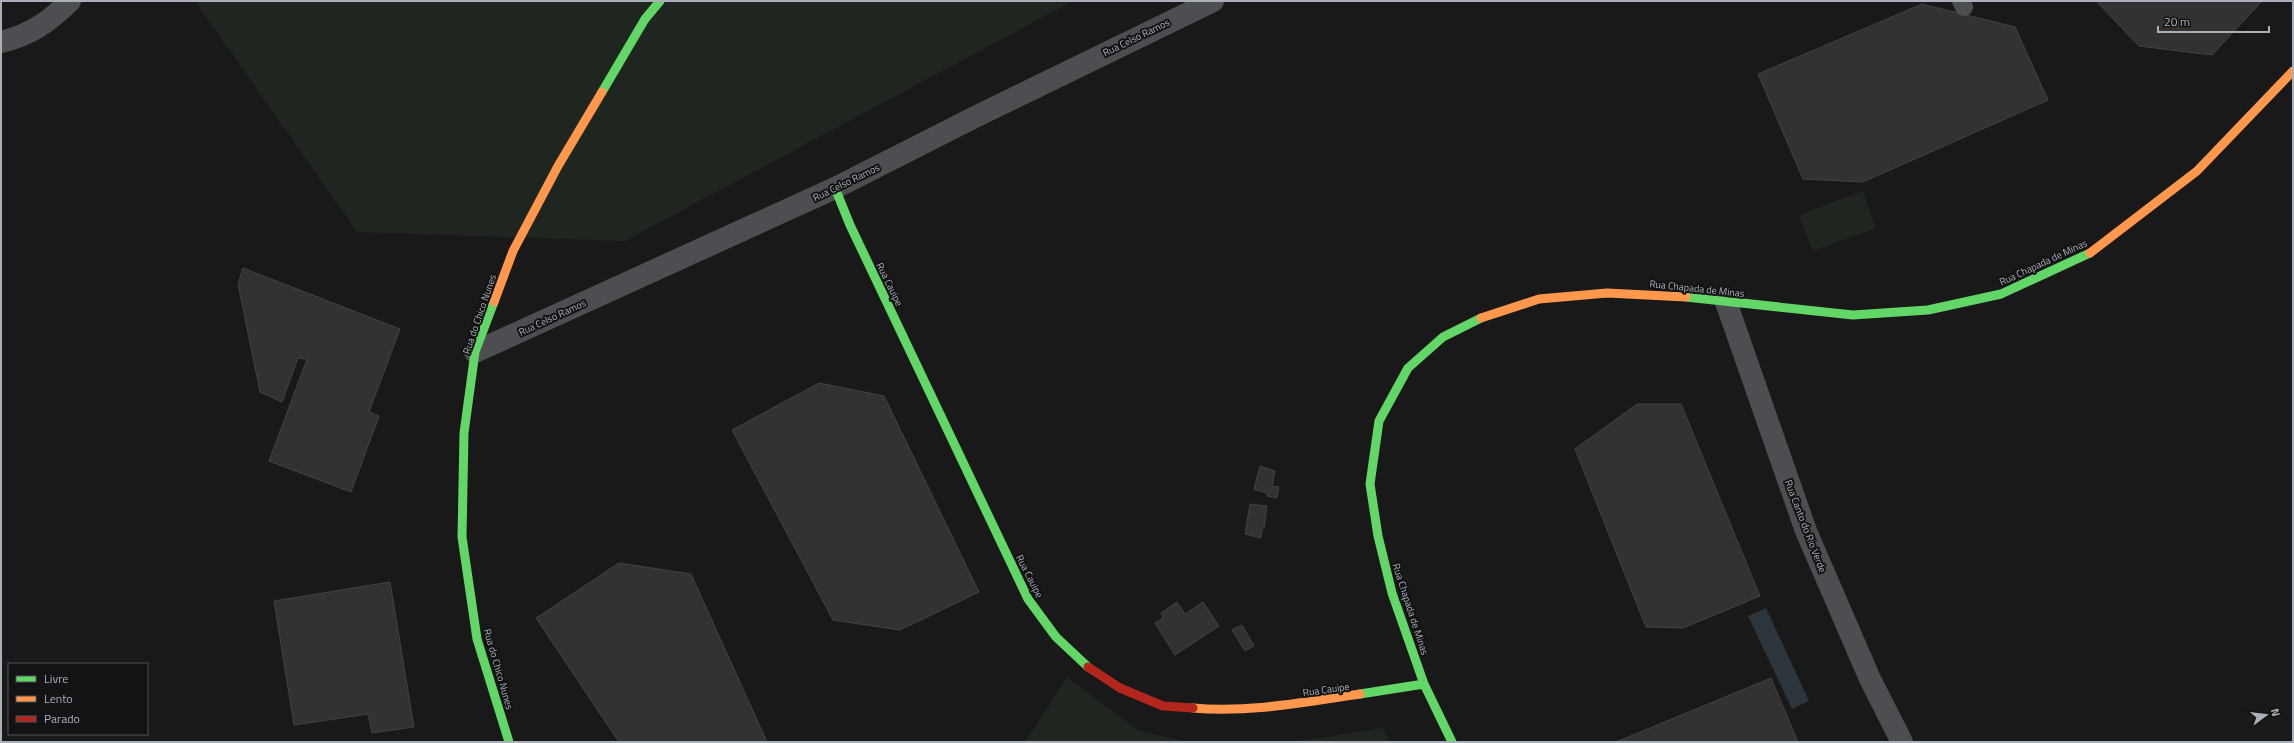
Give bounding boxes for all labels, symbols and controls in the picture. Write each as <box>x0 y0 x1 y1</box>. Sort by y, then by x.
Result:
scale bar <box>2158 8 2269 34</box>
text: 20 m <box>2164 12 2190 31</box>
street label: Rua Celso Ramos <box>1100 15 1173 60</box>
street label: Rua Celso Ramos <box>810 160 883 205</box>
street label: Rua Chapada de Minas <box>1997 235 2090 289</box>
street label: Rua Cauipe <box>873 260 907 309</box>
street label: Rua do Chico Nunes <box>459 272 500 356</box>
street label: Rua Chapada de Minas <box>1649 276 1746 301</box>
street label: Rua Celso Ramos <box>516 295 589 340</box>
street label: Rua Canto do Rio Verde <box>1781 478 1830 575</box>
street label: Rua Cauipe <box>1012 552 1047 601</box>
street label: Rua Chapada de Minas <box>1389 561 1433 657</box>
street label: Rua do Chico Nunes <box>480 627 517 712</box>
legend <box>8 663 148 735</box>
text: Livre <box>44 669 68 688</box>
street label: Rua Cauipe <box>1302 679 1350 700</box>
text: Lento <box>44 689 73 708</box>
north arrow <box>2246 695 2286 735</box>
text: N <box>2267 707 2284 718</box>
text: Parado <box>44 709 80 728</box>

